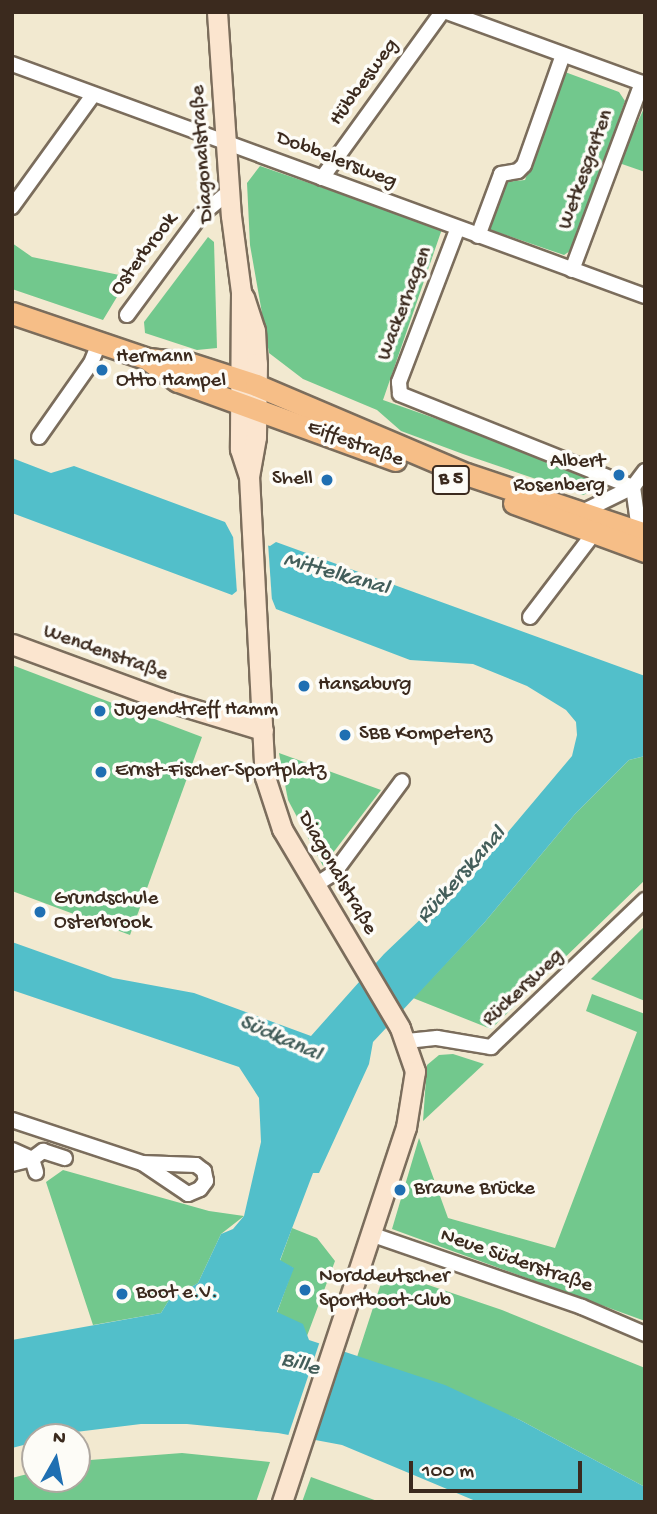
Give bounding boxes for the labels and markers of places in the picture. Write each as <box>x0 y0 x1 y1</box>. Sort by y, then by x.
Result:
place label: Hermann Otto Hampel <box>116 345 226 395</box>
marker: Hermann Otto Hampel <box>94 362 110 378</box>
place label: Albert Rosenberg <box>513 450 605 500</box>
place label: Shell <box>272 467 313 493</box>
marker: Albert Rosenberg <box>611 467 627 483</box>
marker: Shell <box>319 472 335 488</box>
place label: Hansaburg <box>318 673 411 699</box>
marker: Hansaburg <box>296 678 312 694</box>
place label: Jugendtreff Hamm <box>114 698 278 724</box>
marker: Jugendtreff Hamm <box>92 703 108 719</box>
place label: SBB Kompetenz <box>359 722 492 748</box>
marker: SBB Kompetenz <box>337 727 353 743</box>
place label: Ernst-Fischer-Sportplatz <box>115 759 326 785</box>
marker: Ernst-Fischer-Sportplatz <box>93 764 109 780</box>
place label: Grundschule Osterbrook <box>54 887 158 937</box>
marker: Grundschule Osterbrook <box>32 904 48 920</box>
place label: Braune Brücke <box>414 1177 535 1203</box>
marker: Braune Brücke <box>392 1182 408 1198</box>
place label: Norddeutscher Sportboot-Club <box>319 1265 451 1315</box>
place label: Boot e.V. <box>136 1281 218 1307</box>
marker: Norddeutscher Sportboot-Club <box>297 1282 313 1298</box>
marker: Boot e.V. <box>114 1286 130 1302</box>

